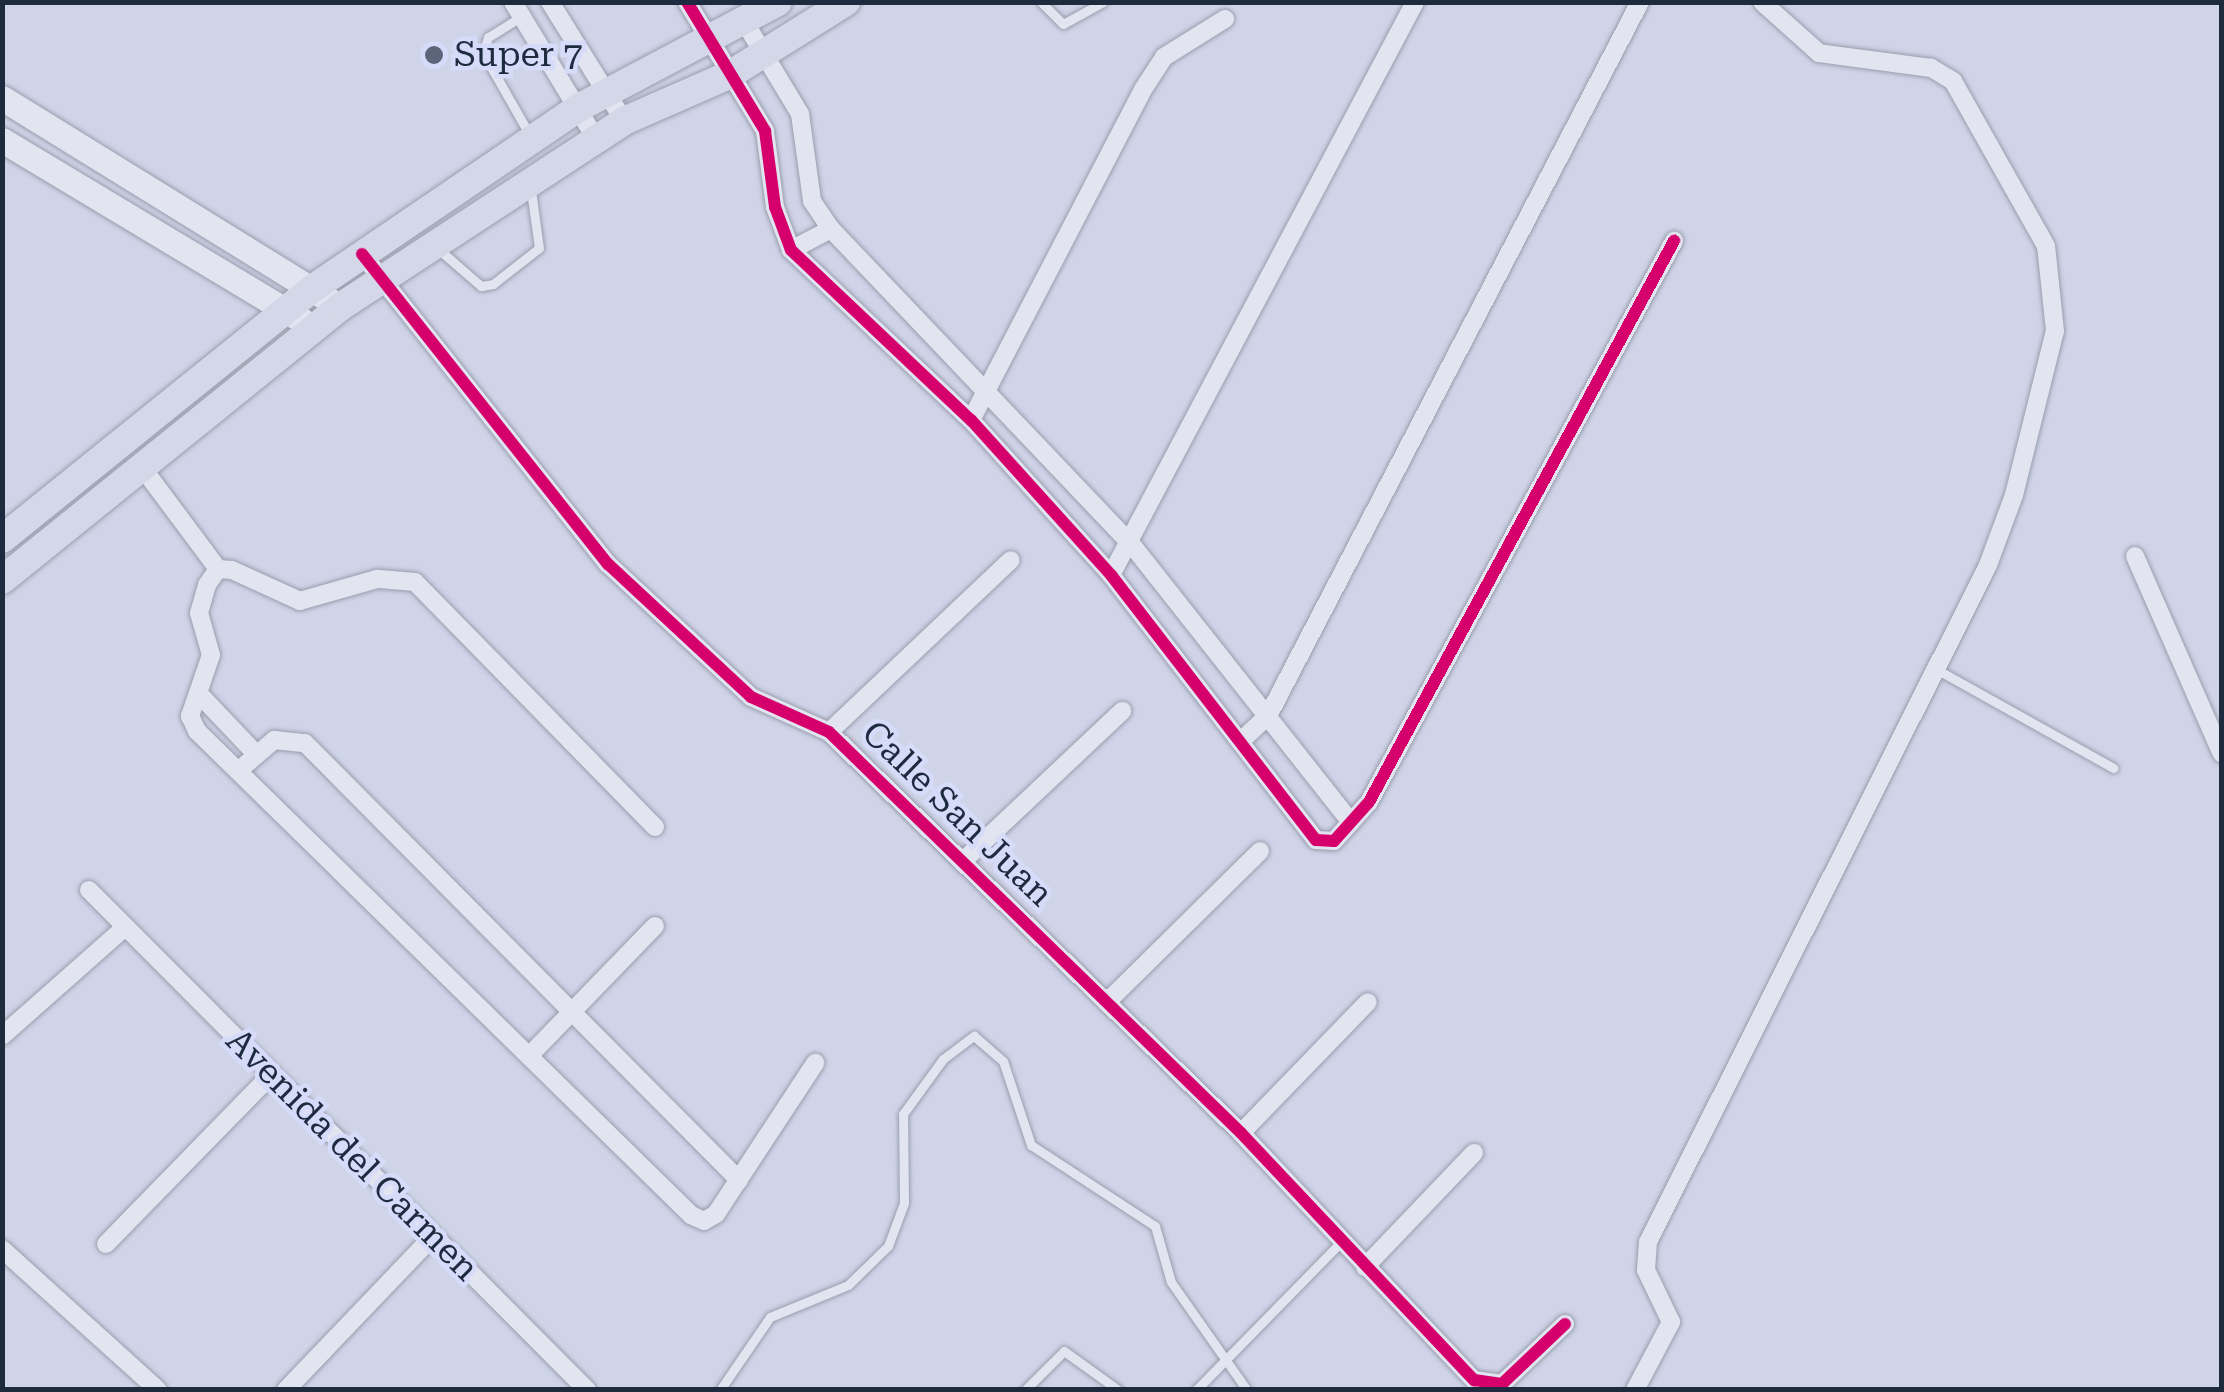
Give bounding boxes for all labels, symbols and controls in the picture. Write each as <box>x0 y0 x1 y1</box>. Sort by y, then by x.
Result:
place label: Super 7 <box>454 34 583 76</box>
marker: Super 7 <box>423 44 445 66</box>
street label: Calle San Juan <box>853 712 1061 916</box>
street label: Avenida del Carmen <box>217 1020 487 1290</box>

